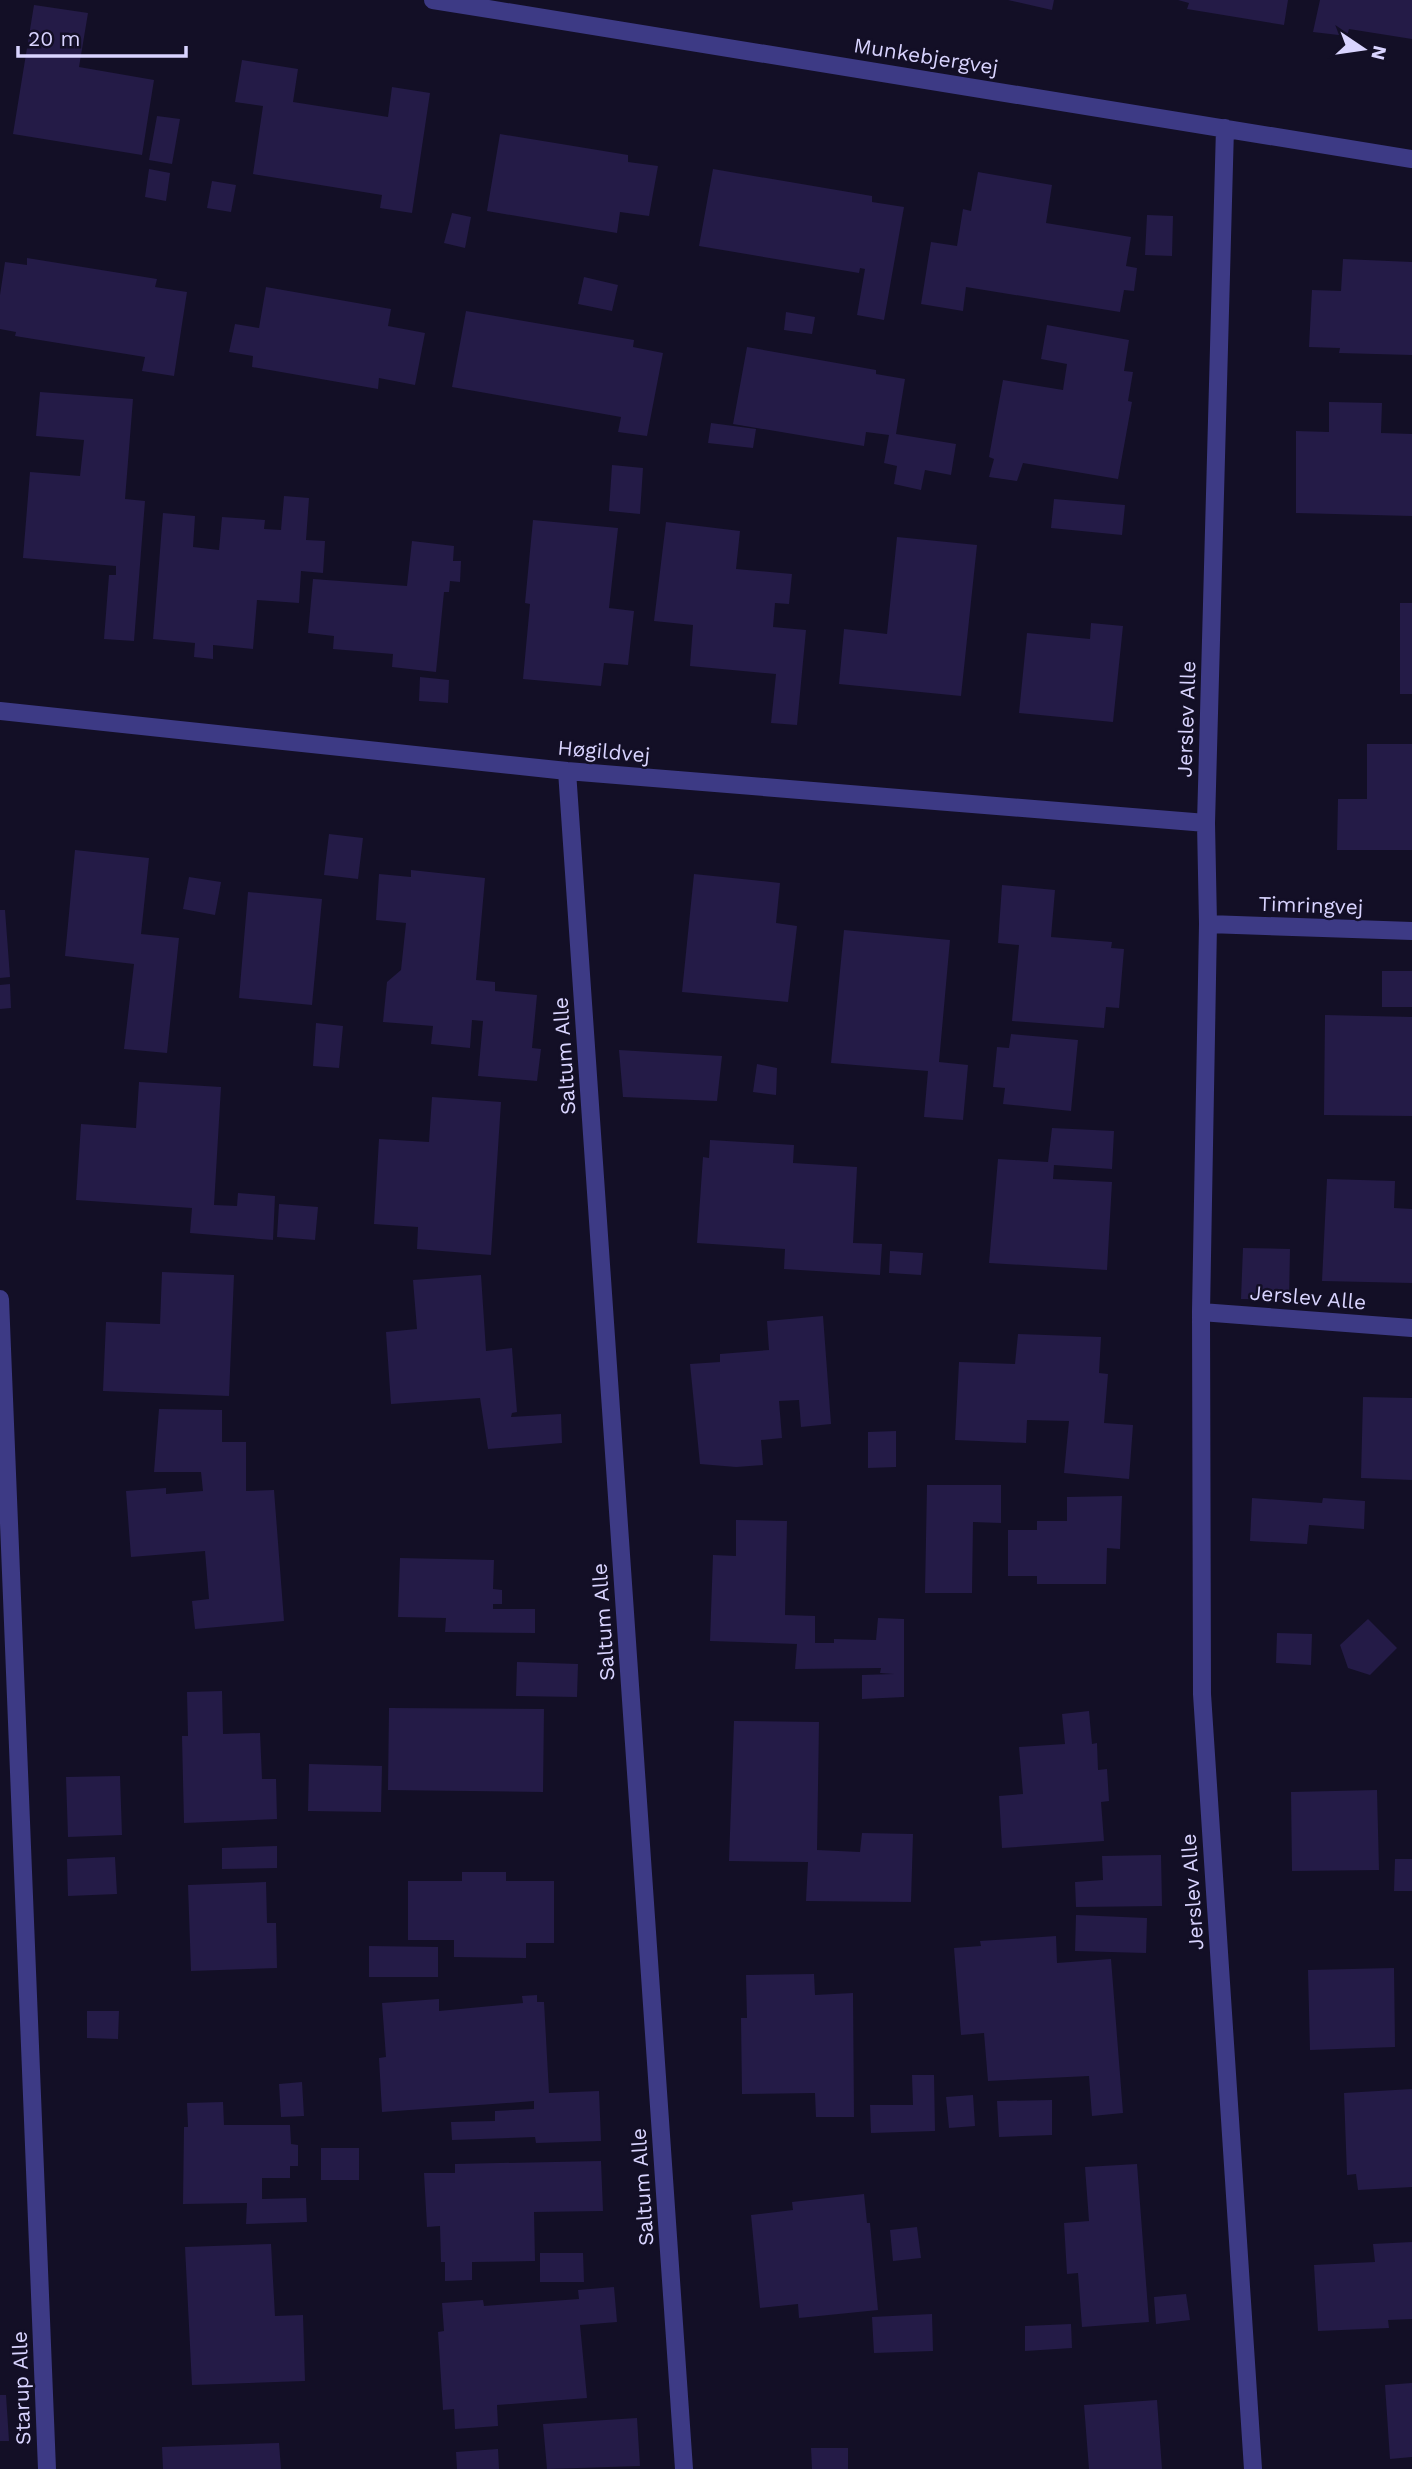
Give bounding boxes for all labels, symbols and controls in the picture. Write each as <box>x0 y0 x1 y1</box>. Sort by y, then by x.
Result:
scale bar <box>18 14 186 58</box>
north arrow <box>1328 14 1398 84</box>
text: 20 m <box>28 26 80 51</box>
street label: Munkebjergvej <box>852 32 1000 80</box>
text: N <box>1366 43 1392 62</box>
street label: Jerslev Alle <box>1171 660 1201 778</box>
street label: Høgildvej <box>557 735 651 767</box>
street label: Timringvej <box>1258 891 1364 919</box>
street label: Saltum Alle <box>547 996 581 1116</box>
street label: Jerslev Alle <box>1249 1279 1367 1315</box>
street label: Saltum Alle <box>586 1562 620 1682</box>
street label: Jerslev Alle <box>1175 1833 1209 1951</box>
street label: Saltum Alle <box>625 2127 659 2247</box>
street label: Starup Alle <box>7 2331 35 2445</box>

